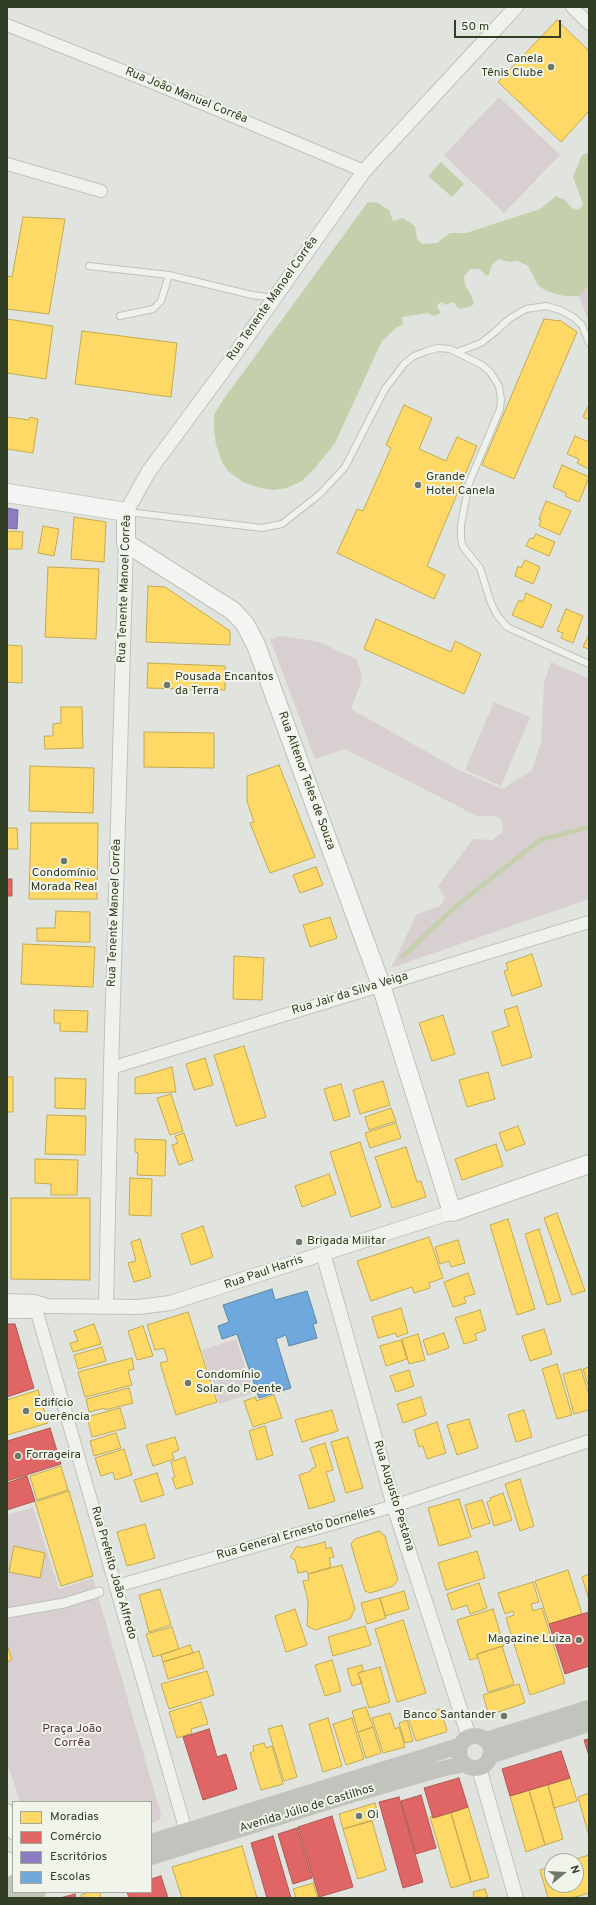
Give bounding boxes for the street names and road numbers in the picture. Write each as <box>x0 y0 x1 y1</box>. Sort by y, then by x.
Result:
street label: Rua João Manuel Corrêa <box>123 65 249 127</box>
street label: Rua Tenente Manoel Corrêa <box>225 234 321 364</box>
street label: Rua Tenente Manoel Corrêa <box>115 515 135 663</box>
street label: Rua Altenor Teles de Souza <box>274 710 338 852</box>
street label: Rua Tenente Manoel Corrêa <box>105 839 125 987</box>
street label: Rua Jair da Silva Veiga <box>290 969 410 1019</box>
street label: Rua Paul Harris <box>223 1253 305 1293</box>
street label: Rua Augusto Pestana <box>369 1439 417 1553</box>
street label: Rua General Ernesto Dornelles <box>215 1504 377 1564</box>
street label: Rua Prefeito João Alfredo <box>87 1505 139 1641</box>
street label: Avenida Júlio de Castilhos <box>238 1782 376 1836</box>

